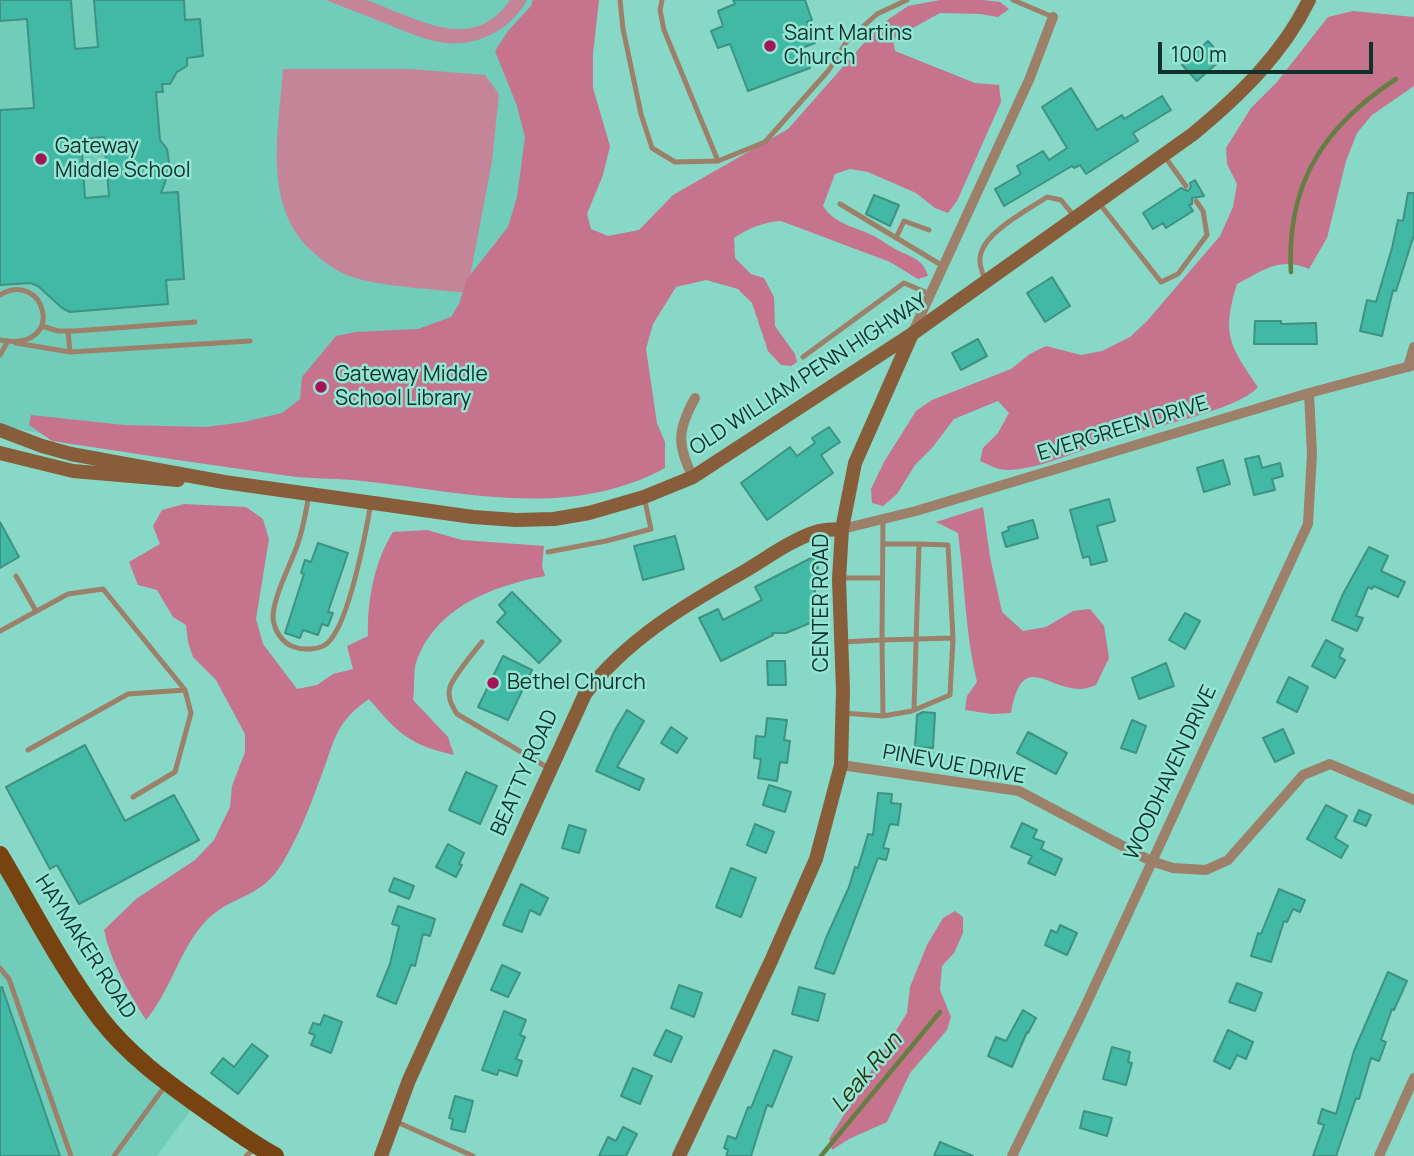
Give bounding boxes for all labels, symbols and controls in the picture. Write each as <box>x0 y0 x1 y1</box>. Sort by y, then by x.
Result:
place label: Saint Martins Church <box>784 21 912 71</box>
scale bar <box>1162 28 1377 72</box>
marker: Saint Martins Church <box>762 38 778 54</box>
text: 100 m <box>1171 40 1227 68</box>
place label: Gateway Middle School <box>55 134 191 184</box>
marker: Gateway Middle School <box>33 151 49 167</box>
street label: OLD WILLIAM PENN HIGHWAY <box>685 289 933 461</box>
place label: Gateway Middle School Library <box>335 362 488 412</box>
marker: Gateway Middle School Library <box>313 379 329 395</box>
street label: EVERGREEN DRIVE <box>1035 391 1211 467</box>
street label: CENTER ROAD <box>809 534 835 672</box>
place label: Bethel Church <box>507 670 646 696</box>
marker: Bethel Church <box>485 675 501 691</box>
street label: WOODHAVEN DRIVE <box>1119 682 1223 864</box>
street label: BEATTY ROAD <box>486 706 564 840</box>
street label: PINEVUE DRIVE <box>881 740 1027 790</box>
street label: HAYMAKER ROAD <box>29 870 141 1024</box>
water label: Leak Run <box>826 1028 908 1118</box>

